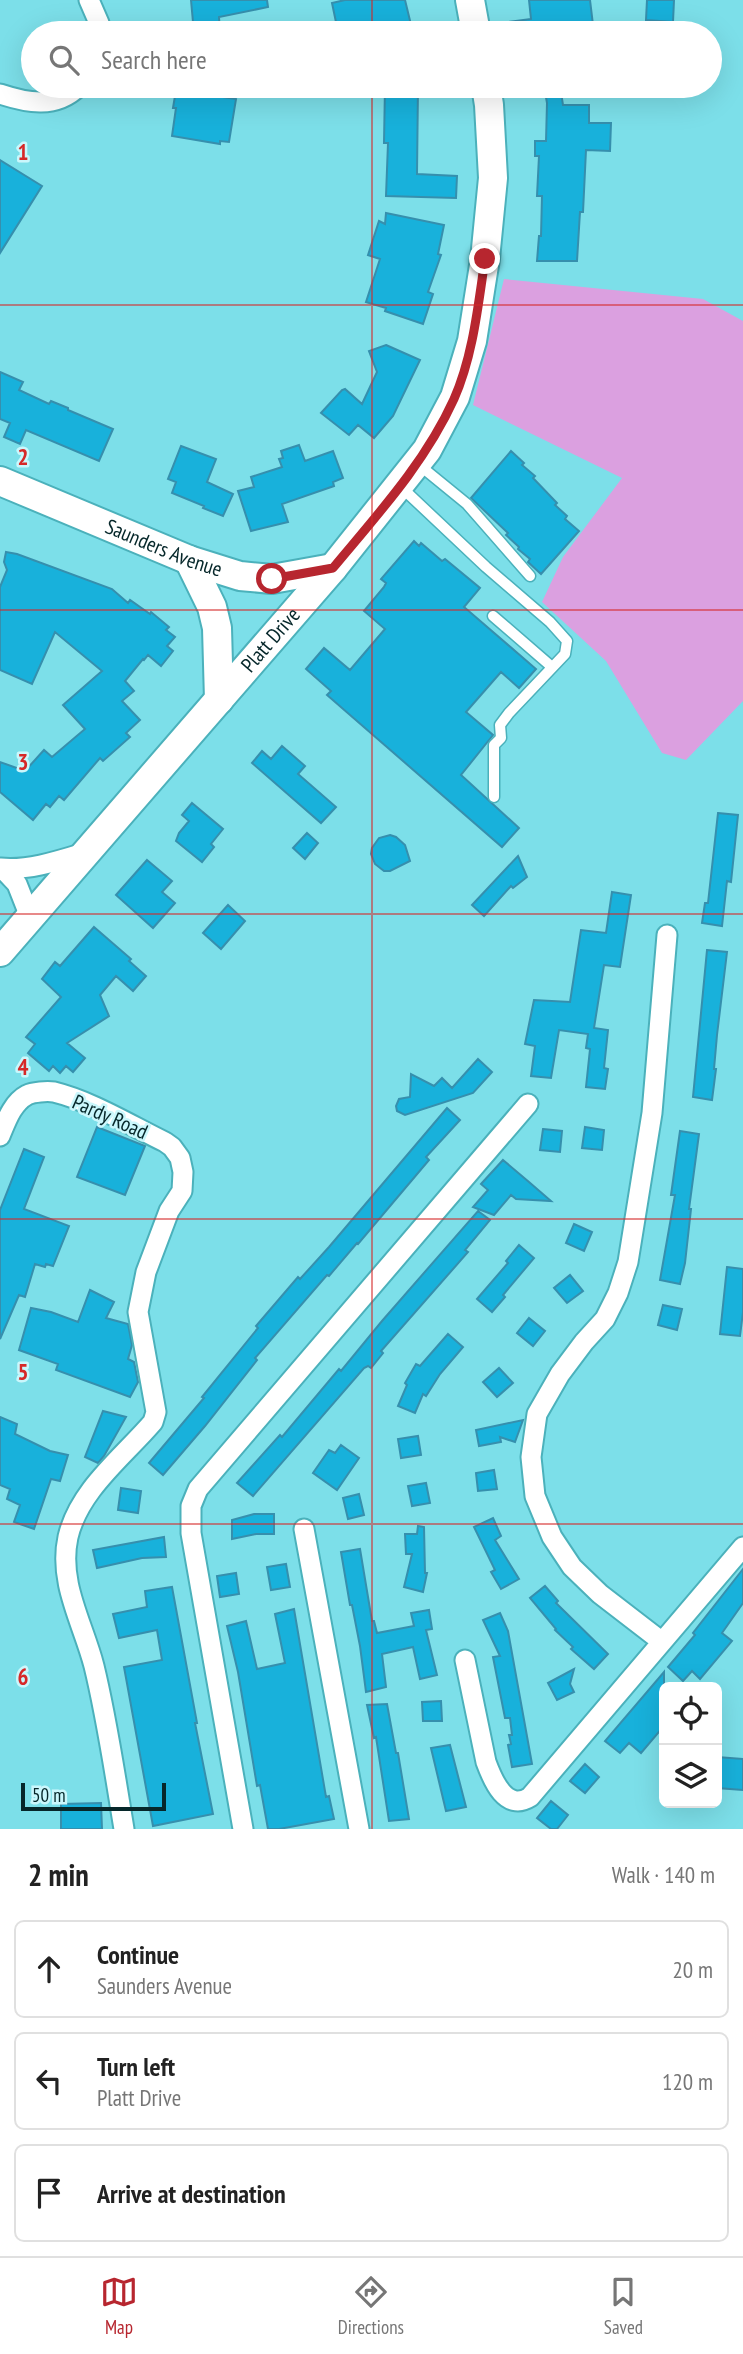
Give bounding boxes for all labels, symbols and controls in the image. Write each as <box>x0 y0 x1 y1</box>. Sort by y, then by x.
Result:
search box <box>21 21 722 98</box>
icon: search <box>45 41 83 79</box>
text: Search here <box>101 43 207 76</box>
text: 1 <box>18 137 29 166</box>
route end <box>469 243 500 274</box>
text: 2 <box>18 442 29 471</box>
street label: Saunders Avenue <box>101 513 226 583</box>
route start <box>256 563 287 594</box>
street label: Platt Drive <box>235 602 306 678</box>
text: 3 <box>18 747 29 776</box>
text: 4 <box>18 1052 29 1081</box>
street label: Pardy Road <box>68 1088 152 1145</box>
text: 5 <box>18 1357 29 1386</box>
text: 6 <box>18 1662 29 1691</box>
map controls <box>659 1682 722 1808</box>
button: locate <box>659 1682 722 1745</box>
button: layers <box>659 1745 722 1808</box>
scale bar <box>21 1780 166 1812</box>
text: 50 m <box>32 1783 66 1807</box>
text: 2 min <box>28 1855 89 1894</box>
text: Walk · 140 m <box>612 1860 715 1889</box>
text: Continue <box>97 1938 179 1971</box>
icon: ahead <box>30 1950 68 1988</box>
text: 20 m <box>672 1955 713 1984</box>
text: Saunders Avenue <box>97 1971 232 2000</box>
text: Turn left <box>97 2050 175 2083</box>
icon: left <box>30 2062 68 2100</box>
text: 120 m <box>662 2067 713 2096</box>
text: Platt Drive <box>97 2083 181 2112</box>
icon: arrive <box>30 2174 68 2212</box>
text: Arrive at destination <box>97 2177 286 2210</box>
tab: Map <box>100 2273 138 2339</box>
tab: Directions <box>338 2273 404 2339</box>
tab: Saved <box>604 2273 643 2339</box>

